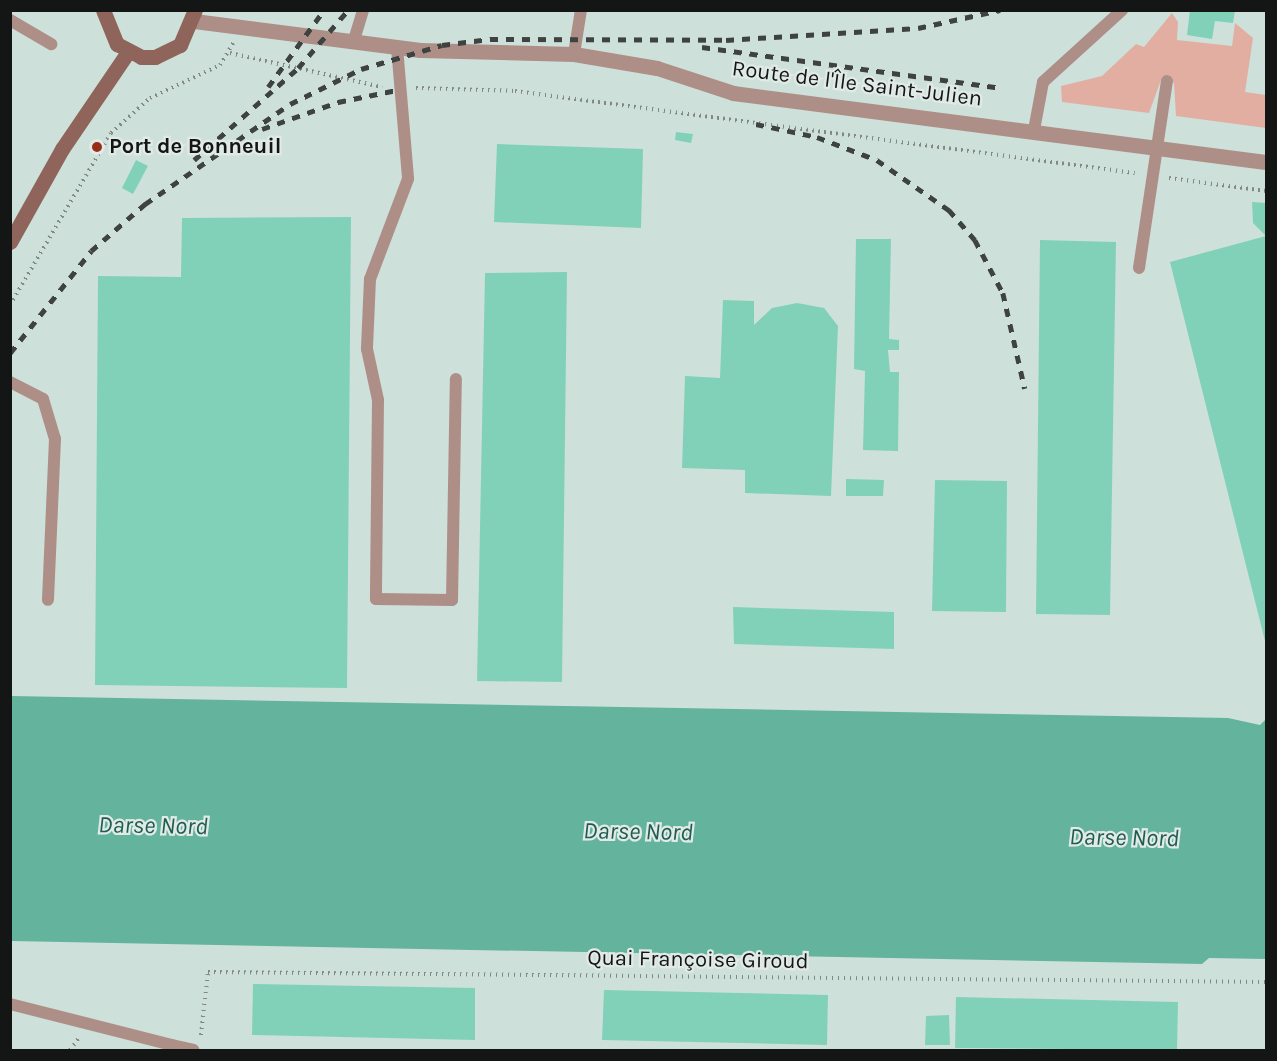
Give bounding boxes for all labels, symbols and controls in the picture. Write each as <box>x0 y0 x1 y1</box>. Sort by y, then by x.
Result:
street label: Route de l'Île Saint-Julien <box>730 56 984 112</box>
place label: Port de Bonneuil <box>109 134 281 160</box>
marker: Port de Bonneuil <box>90 140 104 154</box>
water label: Darse Nord <box>98 811 208 841</box>
water label: Darse Nord <box>583 817 693 847</box>
water label: Darse Nord <box>1069 823 1179 853</box>
street label: Quai Françoise Giroud <box>587 945 809 975</box>

